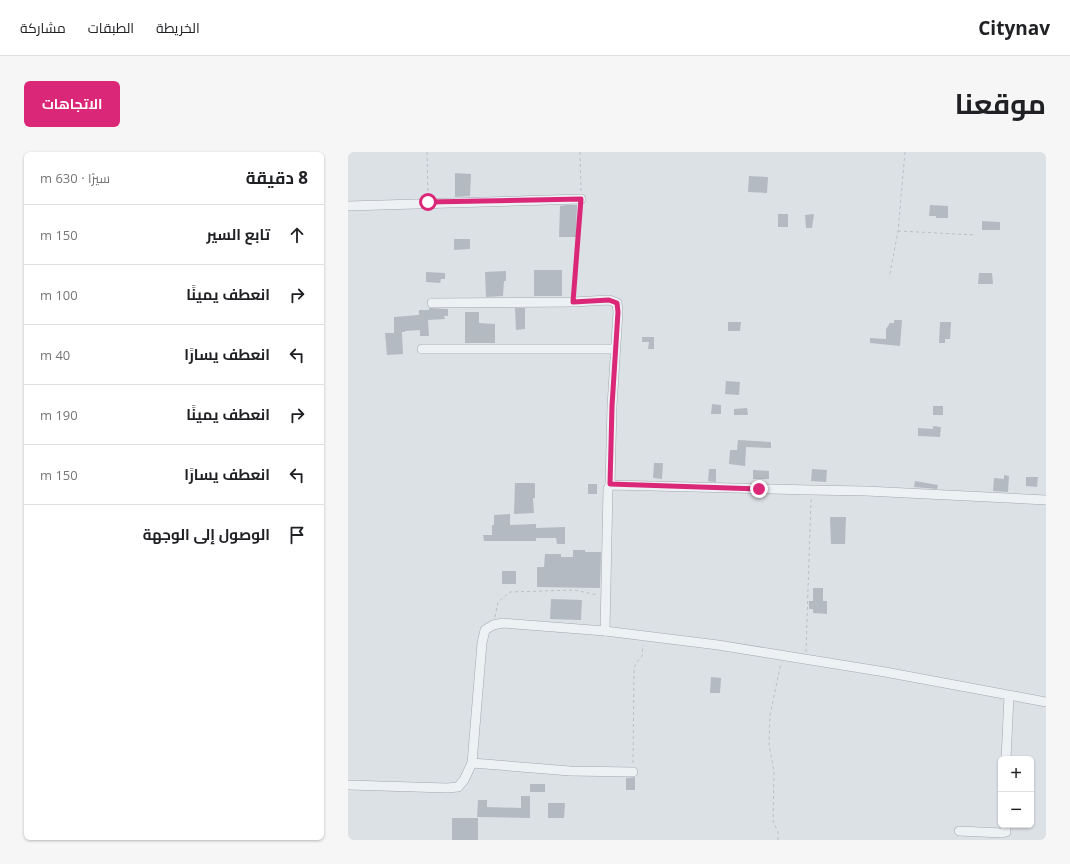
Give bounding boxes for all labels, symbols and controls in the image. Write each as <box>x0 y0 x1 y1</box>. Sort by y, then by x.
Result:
text: Citynav <box>978 15 1050 41</box>
text: مشاركة <box>20 18 66 37</box>
text: الطبقات <box>88 18 134 37</box>
text: الخريطة <box>156 18 200 37</box>
button: الاتجاهات <box>24 81 120 127</box>
text: موقعنا <box>955 84 1046 122</box>
text: 8 دقيقة <box>246 166 308 189</box>
text: سيرًا · 630 m <box>40 169 110 187</box>
route start <box>419 193 437 211</box>
text: تابع السير <box>206 224 270 244</box>
icon: ahead <box>286 224 308 246</box>
text: 150 m <box>40 226 78 244</box>
text: انعطف يمينًا <box>186 284 270 304</box>
icon: right <box>286 284 308 306</box>
text: 100 m <box>40 286 78 304</box>
text: انعطف يسارًا <box>184 344 270 364</box>
icon: left <box>286 344 308 366</box>
text: 40 m <box>40 346 70 364</box>
text: انعطف يمينًا <box>186 404 270 424</box>
icon: right <box>286 404 308 426</box>
text: 190 m <box>40 406 78 424</box>
text: انعطف يسارًا <box>184 464 270 484</box>
icon: left <box>286 464 308 486</box>
text: 150 m <box>40 466 78 484</box>
route end <box>750 480 768 498</box>
text: الوصول إلى الوجهة <box>143 524 270 544</box>
icon: arrive <box>286 524 308 546</box>
map controls <box>998 756 1034 828</box>
button: + <box>998 756 1034 792</box>
button: − <box>998 792 1034 828</box>

